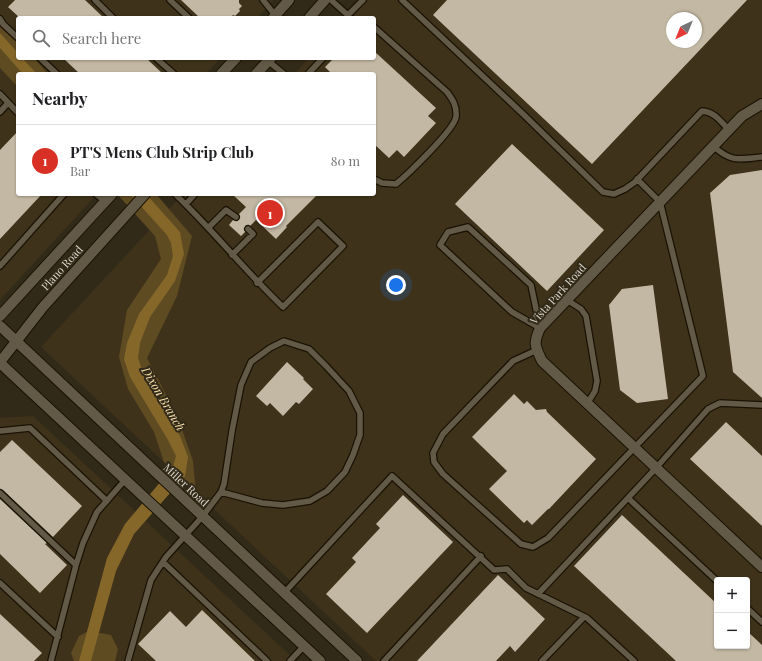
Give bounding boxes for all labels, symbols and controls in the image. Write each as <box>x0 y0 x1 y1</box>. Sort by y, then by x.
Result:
north arrow <box>666 12 702 48</box>
search box <box>16 16 376 60</box>
icon: search <box>30 27 52 49</box>
text: Search here <box>62 28 141 48</box>
text: Nearby <box>32 87 87 109</box>
text: PT'S Mens Club Strip Club <box>70 142 254 162</box>
text: 1 <box>43 152 47 169</box>
text: 80 m <box>331 152 360 169</box>
text: Bar <box>70 162 90 179</box>
pin: 1 <box>257 198 283 228</box>
street label: Plano Road <box>38 242 86 293</box>
street label: Vista Park Road <box>526 260 589 328</box>
your location <box>386 275 406 295</box>
water label: Dixon Branch <box>138 363 189 433</box>
street label: Miller Road <box>160 460 213 510</box>
map controls <box>714 577 750 649</box>
button: + <box>714 577 750 613</box>
button: − <box>714 613 750 649</box>

